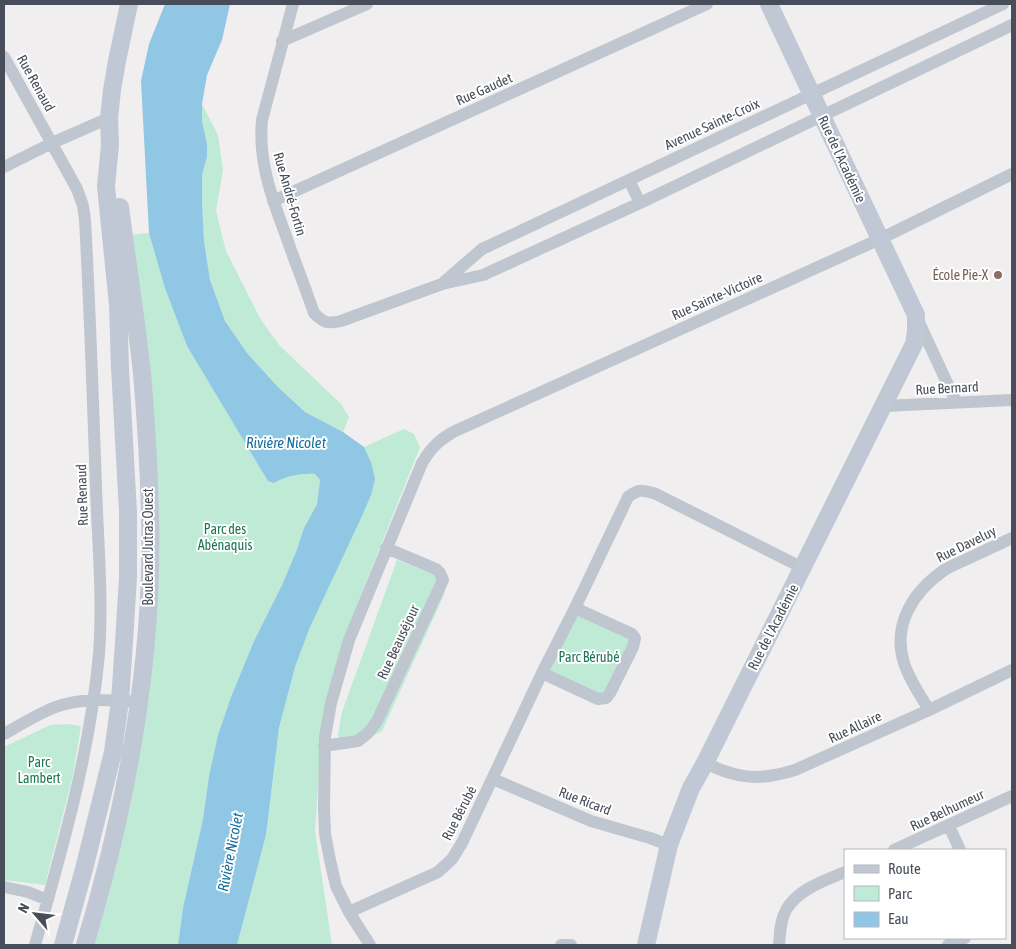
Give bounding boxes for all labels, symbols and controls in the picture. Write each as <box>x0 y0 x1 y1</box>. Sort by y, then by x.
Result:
street label: Rue Renaud <box>14 52 58 114</box>
street label: Rue Gaudet <box>453 70 515 108</box>
street label: Avenue Sainte-Croix <box>662 95 762 153</box>
street label: Rue de l'Académie <box>815 113 869 205</box>
street label: Rue André-Fortin <box>270 150 310 238</box>
place label: École Pie-X <box>932 267 989 283</box>
street label: Rue Sainte-Victoire <box>669 269 765 323</box>
marker: École Pie-X <box>992 269 1004 281</box>
street label: Rue Bernard <box>915 378 979 398</box>
water label: Rivière Nicolet <box>246 434 327 451</box>
street label: Rue Renaud <box>73 464 91 526</box>
street label: Boulevard Jutras Ouest <box>140 488 156 606</box>
park label: Parc des Abénaquis <box>198 521 252 553</box>
street label: Rue Daveluy <box>933 523 999 565</box>
street label: Rue de l'Académie <box>744 581 802 673</box>
street label: Rue Beauséjour <box>374 601 423 682</box>
park label: Parc Bérubé <box>558 649 620 665</box>
street label: Rue Allaire <box>826 708 884 746</box>
park label: Parc Lambert <box>17 754 61 786</box>
street label: Rue Bérubé <box>438 783 480 843</box>
street label: Rue Ricard <box>557 784 613 818</box>
street label: Rue Belhumeur <box>908 786 987 834</box>
water label: Rivière Nicolet <box>214 810 246 893</box>
legend <box>844 849 1006 939</box>
text: Route <box>888 860 921 877</box>
text: Parc <box>888 885 912 902</box>
north arrow <box>10 889 60 939</box>
text: N <box>15 900 33 915</box>
text: Eau <box>888 910 909 927</box>

